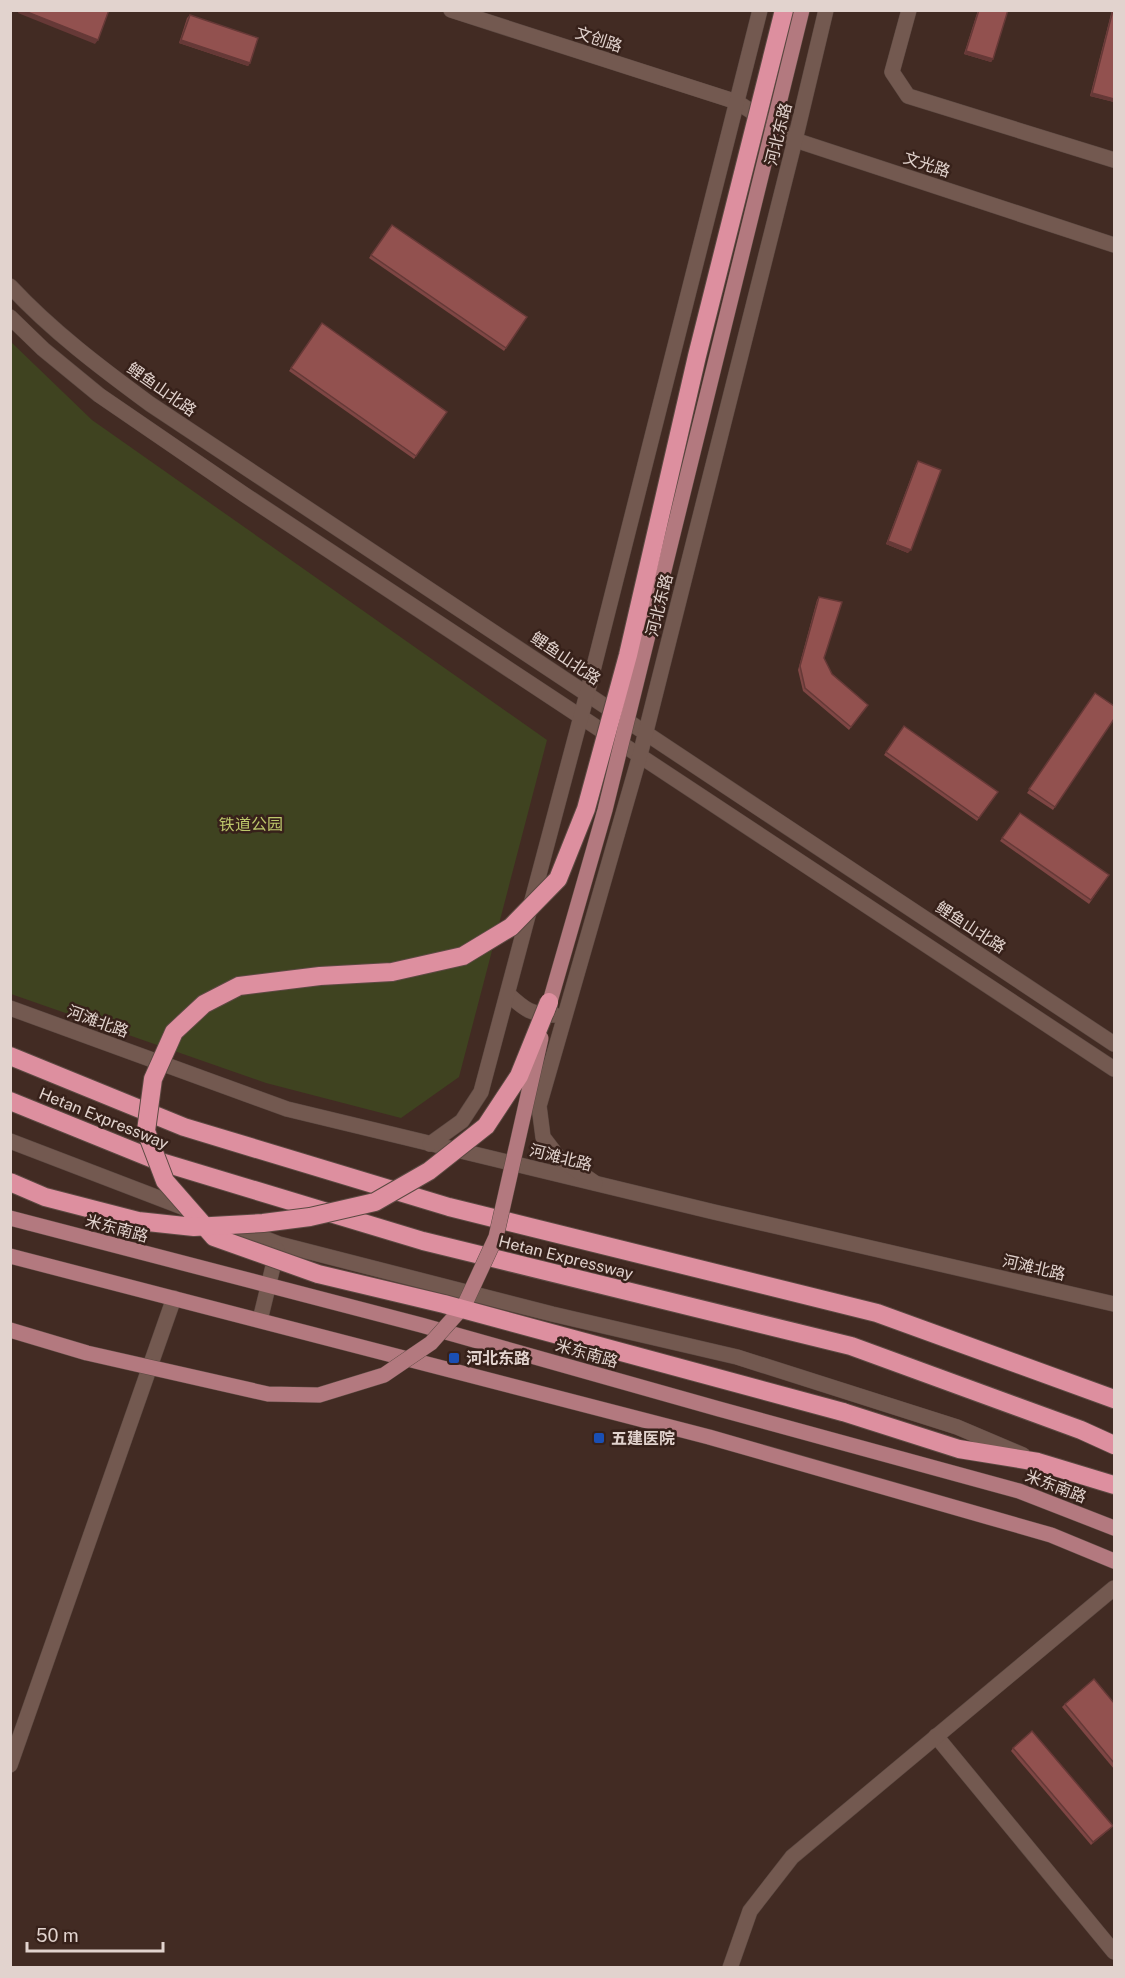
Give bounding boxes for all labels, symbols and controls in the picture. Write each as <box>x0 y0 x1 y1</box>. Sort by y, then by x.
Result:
street label: 文创路 <box>573 23 625 56</box>
street label: 河北东路 <box>762 101 795 167</box>
street label: 文光路 <box>901 148 953 181</box>
street label: 鲤鱼山北路 <box>123 359 200 420</box>
street label: 河北东路 <box>643 572 676 638</box>
street label: 鲤鱼山北路 <box>527 628 604 689</box>
park label: 铁道公园 <box>219 815 283 834</box>
street label: 鲤鱼山北路 <box>932 898 1009 957</box>
street label: 河滩北路 <box>65 1002 131 1041</box>
street label: Hetan Expressway <box>36 1084 172 1153</box>
street label: 河滩北路 <box>528 1141 594 1174</box>
street label: 米东南路 <box>83 1211 150 1246</box>
street label: Hetan Expressway <box>497 1232 636 1284</box>
street label: 河滩北路 <box>1001 1251 1067 1284</box>
street label: 米东南路 <box>553 1336 620 1371</box>
place label: 河北东路 <box>466 1349 530 1368</box>
marker: 河北东路 <box>447 1351 461 1365</box>
place label: 五建医院 <box>611 1429 675 1448</box>
marker: 五建医院 <box>592 1431 606 1445</box>
street label: 米东南路 <box>1023 1466 1089 1507</box>
scale bar <box>27 1915 164 1953</box>
text: 50 m <box>36 1925 79 1946</box>

